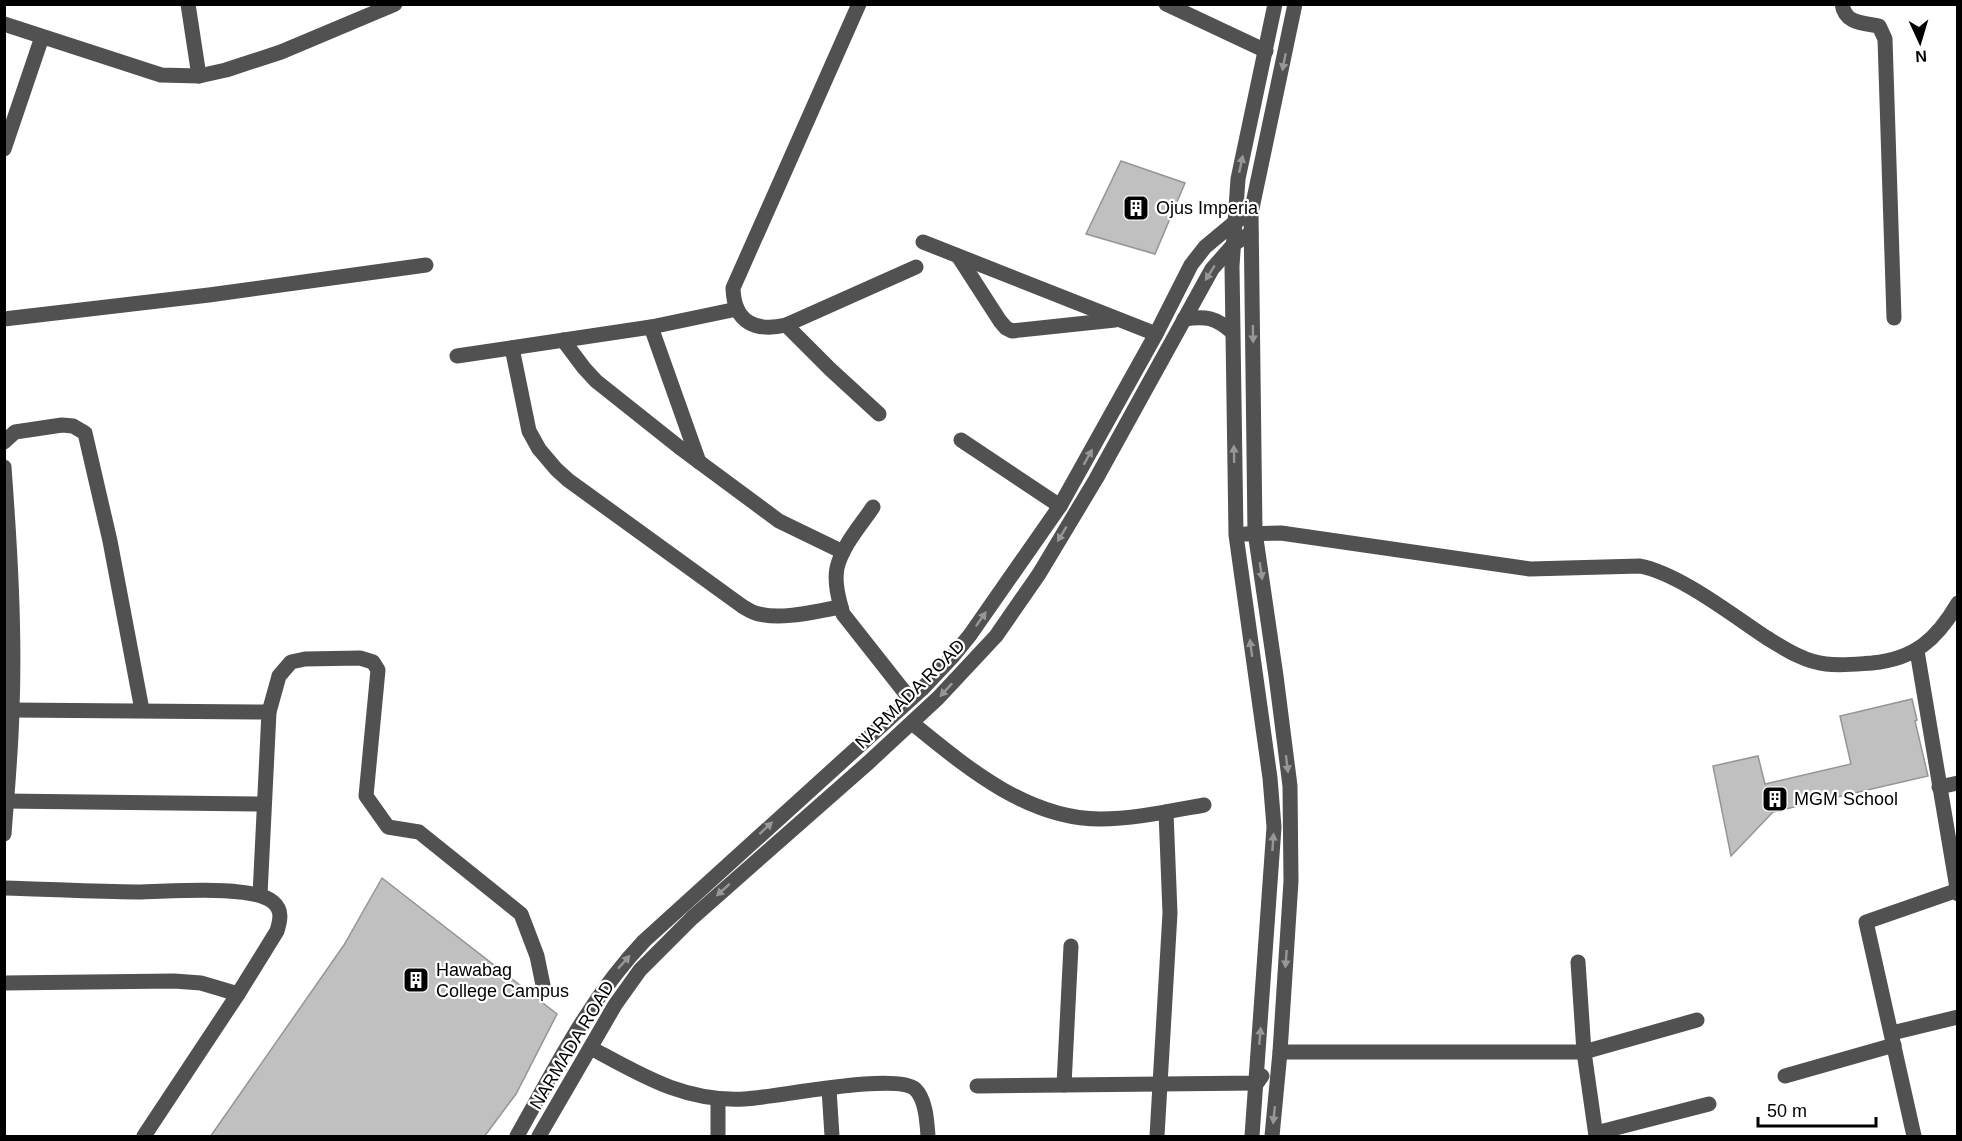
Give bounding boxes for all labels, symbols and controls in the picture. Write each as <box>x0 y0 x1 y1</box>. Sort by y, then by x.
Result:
north arrow <box>1890 12 1950 72</box>
text: N <box>1915 48 1927 65</box>
one-way arrow <box>1279 53 1288 72</box>
one-way arrow <box>1237 155 1247 174</box>
building icon: Ojus Imperia <box>1121 193 1151 223</box>
place label: Ojus Imperia <box>1156 198 1259 218</box>
one-way arrow <box>1205 265 1216 282</box>
one-way arrow <box>1248 325 1258 344</box>
one-way arrow <box>1229 445 1239 464</box>
one-way arrow <box>1083 448 1093 465</box>
one-way arrow <box>1057 526 1068 542</box>
one-way arrow <box>1256 561 1265 580</box>
one-way arrow <box>975 612 987 628</box>
street label: NARMADA ROAD <box>851 635 969 753</box>
one-way arrow <box>1247 639 1256 658</box>
one-way arrow <box>939 682 953 696</box>
one-way arrow <box>1282 755 1292 774</box>
building icon: MGM School <box>1760 784 1790 814</box>
place label: MGM School <box>1794 789 1898 809</box>
one-way arrow <box>759 821 774 835</box>
one-way arrow <box>1269 832 1278 851</box>
one-way arrow <box>716 883 731 896</box>
one-way arrow <box>1282 949 1291 968</box>
one-way arrow <box>617 955 630 970</box>
place label: Hawabag College Campus <box>436 960 569 1001</box>
building icon: Hawabag College Campus <box>401 965 431 995</box>
street label: NARMADA ROAD <box>526 977 618 1113</box>
one-way arrow <box>1256 1027 1265 1046</box>
scale bar <box>1758 1090 1876 1128</box>
text: 50 m <box>1767 1101 1807 1121</box>
one-way arrow <box>1269 1106 1279 1125</box>

